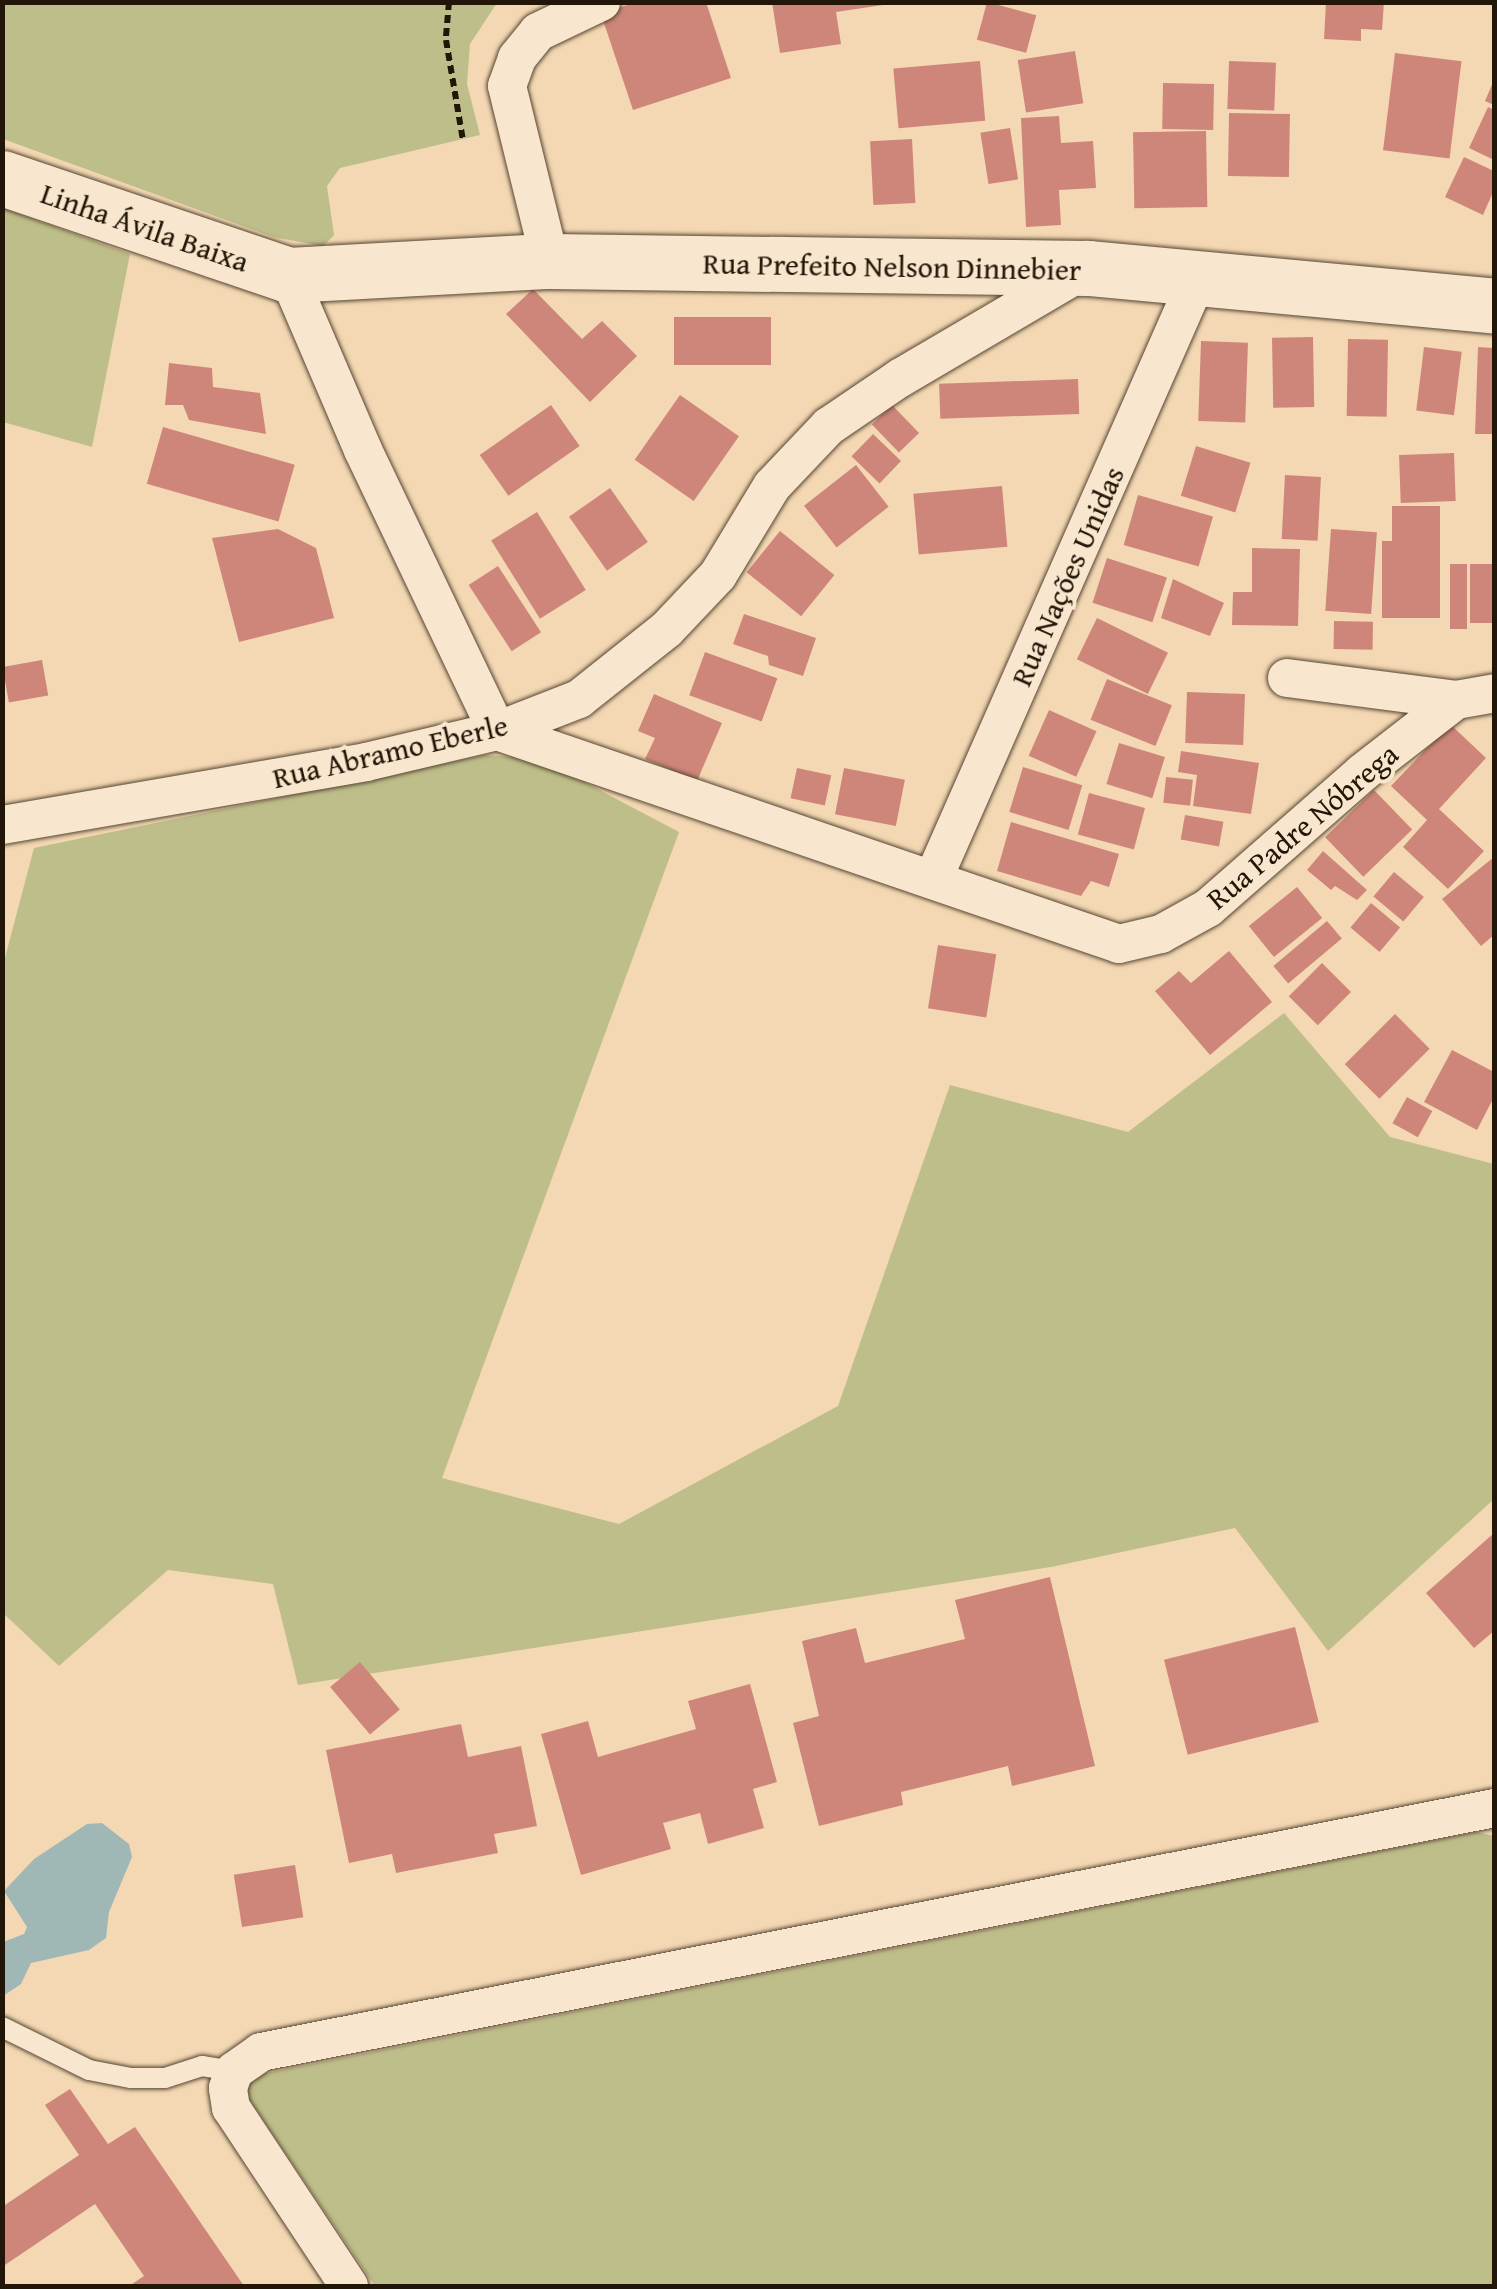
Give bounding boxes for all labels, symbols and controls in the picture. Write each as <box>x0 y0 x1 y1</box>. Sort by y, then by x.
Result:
street label: Linha Ávila Baixa <box>36 175 254 279</box>
street label: Rua Prefeito Nelson Dinnebier <box>702 245 1082 287</box>
street label: Rua Nações Unidas <box>1002 461 1132 691</box>
street label: Rua Abramo Eberle <box>269 706 511 796</box>
street label: Rua Padre Nóbrega <box>1199 735 1405 917</box>

